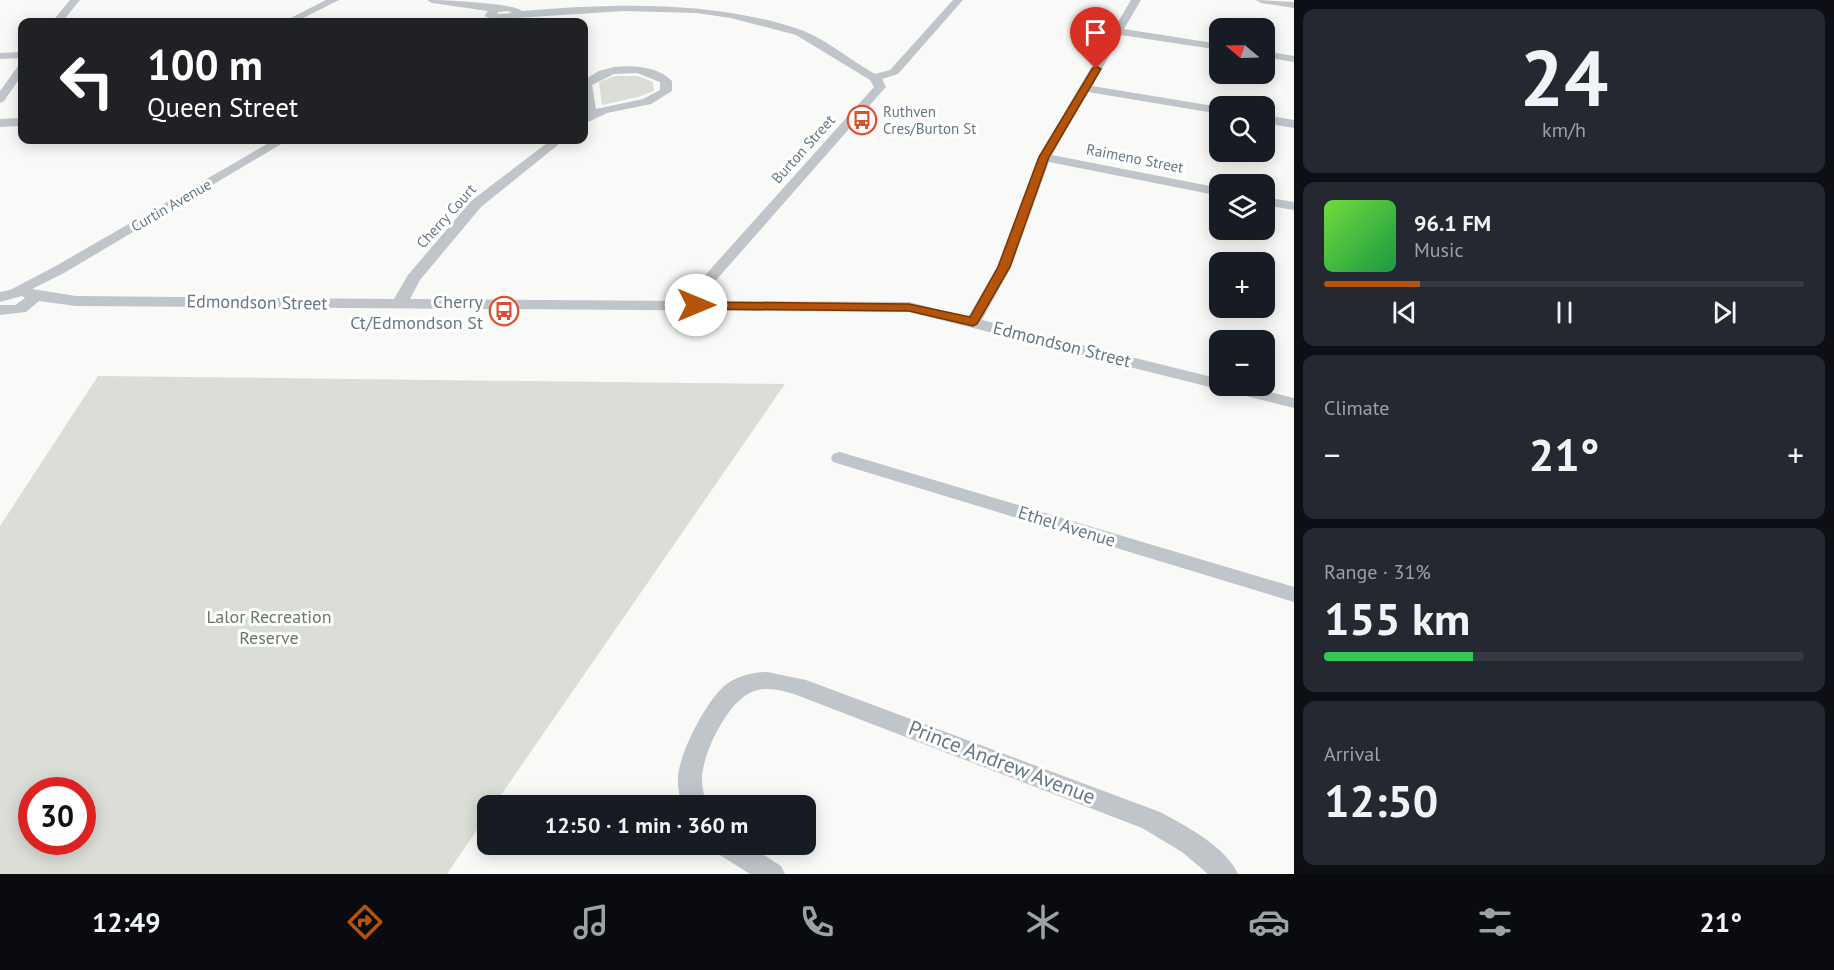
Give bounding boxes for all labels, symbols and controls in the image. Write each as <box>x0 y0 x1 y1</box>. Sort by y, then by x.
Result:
pin <box>1070 7 1121 69</box>
icon: arrive <box>1079 16 1112 49</box>
north arrow <box>1209 18 1275 84</box>
map controls <box>1209 18 1275 396</box>
text: 24 <box>1520 27 1608 128</box>
text: 100 m <box>147 37 263 92</box>
icon: left <box>48 42 126 120</box>
text: Queen Street <box>147 90 298 124</box>
button: search <box>1209 96 1275 162</box>
place label: Ruthven Cres/Burton St <box>883 102 976 138</box>
bus stop icon: Ruthven Cres/Burton St <box>846 104 878 136</box>
street label: Burton Street <box>767 111 839 187</box>
text: km/h <box>1542 117 1586 143</box>
street label: Raimeno Street <box>1085 139 1185 177</box>
street label: Curtin Avenue <box>127 174 215 236</box>
button: layers <box>1209 174 1275 240</box>
street label: Cherry Court <box>412 180 480 252</box>
text: 96.1 FM <box>1414 209 1491 237</box>
text: Music <box>1414 237 1463 263</box>
button: + <box>1209 252 1275 318</box>
position arrow <box>664 273 728 337</box>
street label: Edmondson Street <box>186 289 328 315</box>
place label: Cherry Ct/Edmondson St <box>350 290 484 334</box>
bus stop icon: Cherry Ct/Edmondson St <box>488 295 520 327</box>
icon: previous <box>1388 296 1421 329</box>
icon: pause <box>1548 296 1581 329</box>
icon: next <box>1708 296 1741 329</box>
street label: Edmondson Street <box>991 316 1133 372</box>
button: − <box>1209 330 1275 396</box>
text: Climate <box>1324 395 1390 421</box>
text: 21° <box>1529 425 1599 483</box>
text: − <box>1324 433 1341 476</box>
text: + <box>1787 433 1804 476</box>
street label: Ethel Avenue <box>1016 500 1118 552</box>
text: Range · 31% <box>1324 559 1431 585</box>
text: 155 km <box>1324 589 1470 647</box>
park label: Lalor Recreation Reserve <box>206 605 332 649</box>
street label: Prince Andrew Avenue <box>905 714 1099 810</box>
text: Arrival <box>1324 741 1380 767</box>
text: 12:50 <box>1324 771 1438 829</box>
speed limit sign: 30 <box>18 777 96 855</box>
text: 12:50 · 1 min · 360 m <box>545 811 748 839</box>
icon: directions <box>344 901 386 943</box>
icon: music <box>570 901 612 943</box>
icon: phone <box>796 901 838 943</box>
icon: climate <box>1022 901 1064 943</box>
icon: car <box>1248 901 1290 943</box>
icon: filters <box>1474 901 1516 943</box>
text: 12:49 <box>92 905 160 939</box>
text: 21° <box>1700 905 1742 939</box>

